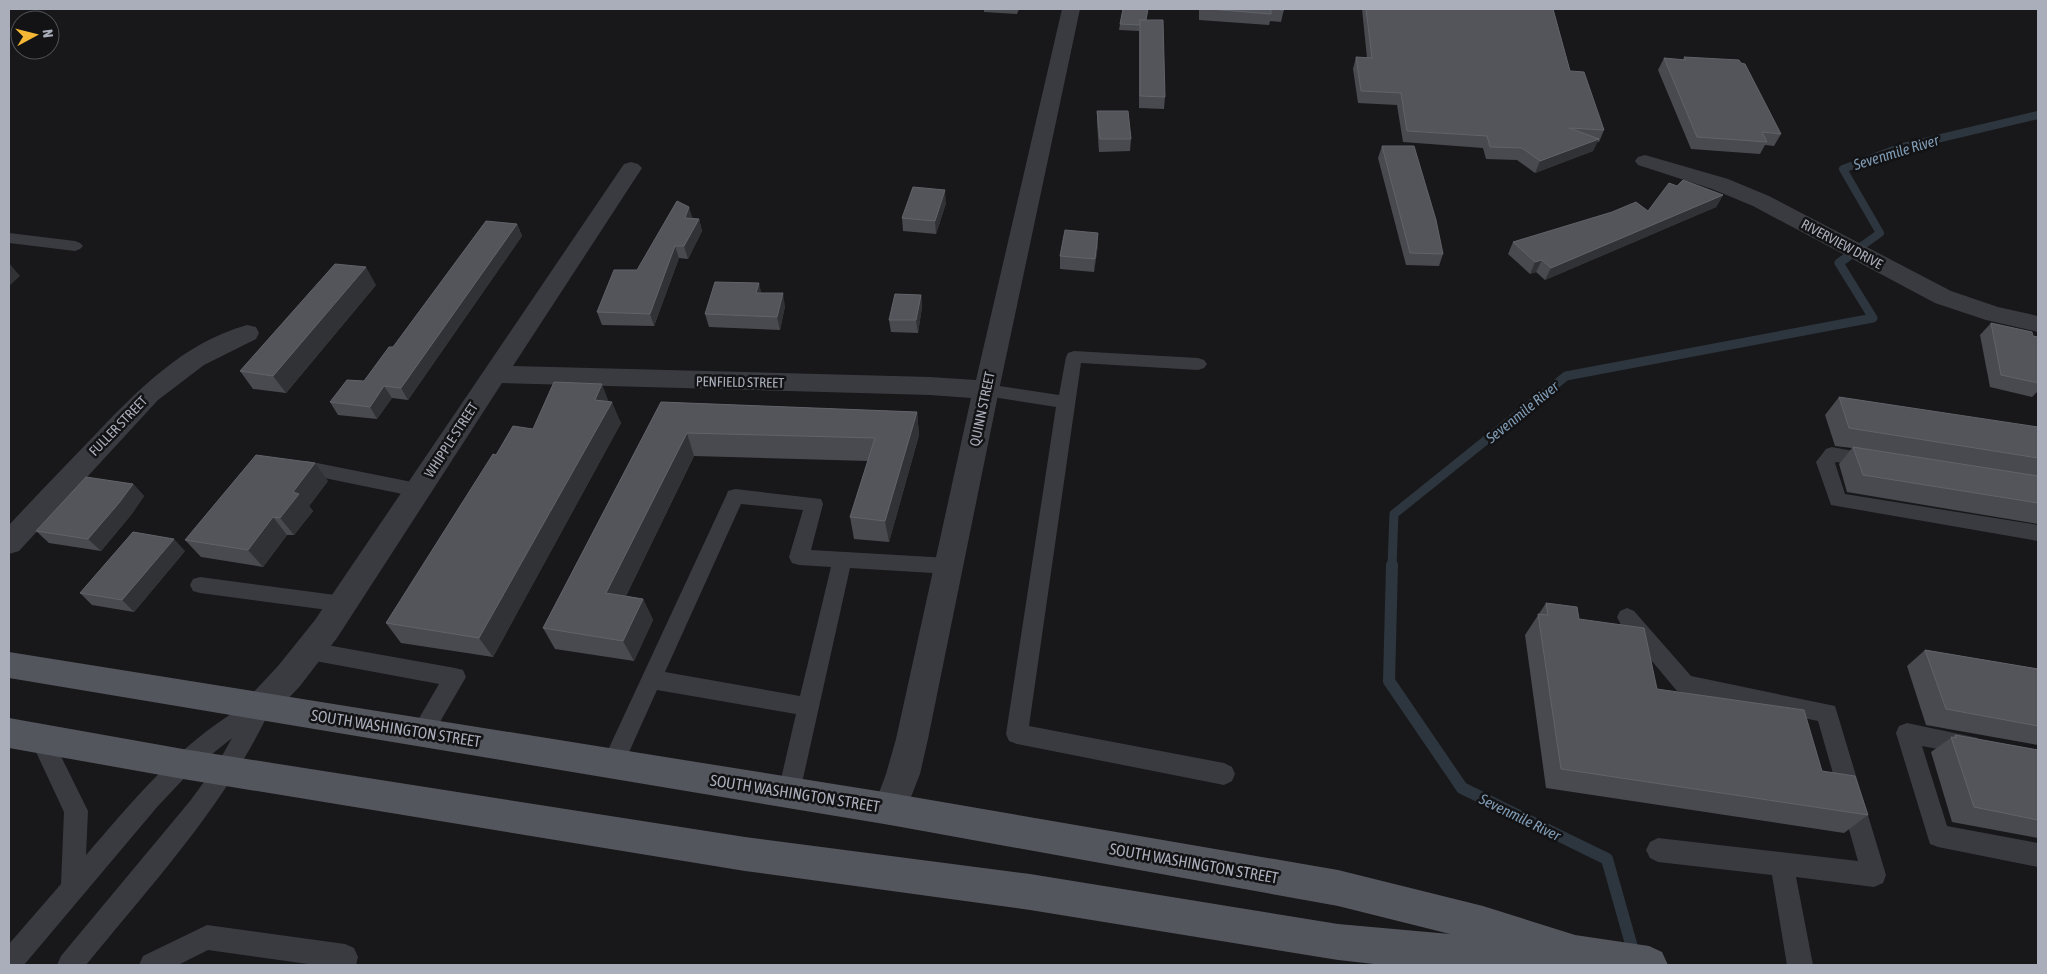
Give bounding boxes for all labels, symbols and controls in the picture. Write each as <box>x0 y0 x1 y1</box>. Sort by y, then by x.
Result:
north arrow <box>10 10 60 60</box>
text: N <box>39 28 56 38</box>
water label: Sevenmile River <box>1850 131 1941 173</box>
street label: RIVERVIEW DRIVE <box>1799 216 1885 272</box>
street label: QUINN STREET <box>966 370 998 448</box>
street label: PENFIELD STREET <box>696 373 784 391</box>
water label: Sevenmile River <box>1482 377 1562 447</box>
street label: FULLER STREET <box>86 393 150 459</box>
street label: WHIPPLE STREET <box>421 400 481 480</box>
street label: SOUTH WASHINGTON STREET <box>310 706 482 750</box>
street label: SOUTH WASHINGTON STREET <box>709 771 881 815</box>
water label: Sevenmile River <box>1476 790 1564 844</box>
street label: SOUTH WASHINGTON STREET <box>1108 839 1280 887</box>

